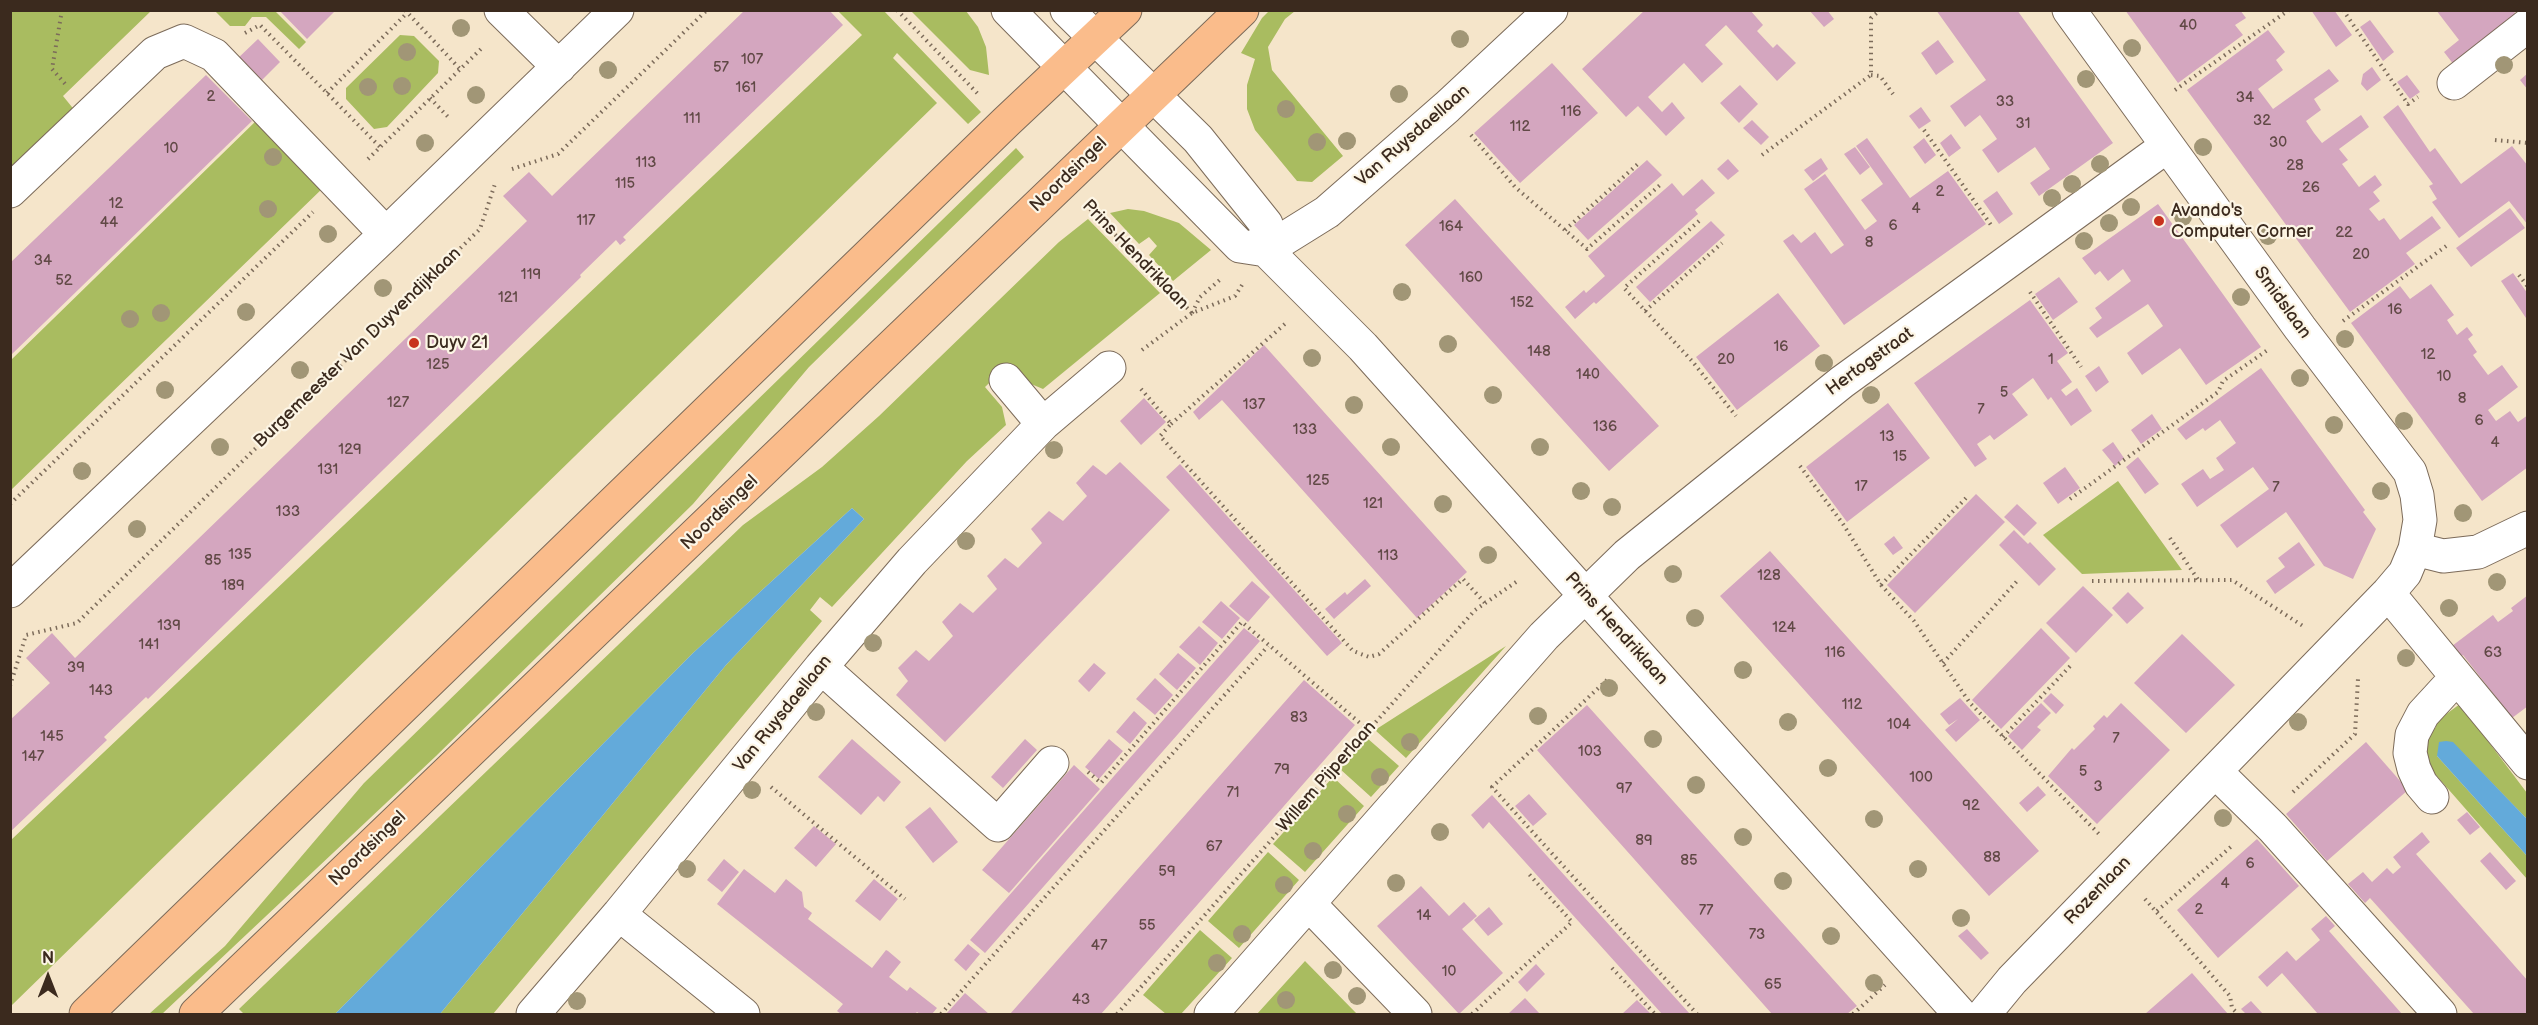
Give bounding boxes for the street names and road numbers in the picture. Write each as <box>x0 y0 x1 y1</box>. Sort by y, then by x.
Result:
street label: Van Ruysdaellaan <box>1351 81 1475 191</box>
street label: Noordsingel <box>1026 133 1112 217</box>
street label: Prins Hendriklaan <box>1077 196 1193 314</box>
street label: Burgemeester Van Duyvendijklaan <box>250 243 466 453</box>
street label: Smidslaan <box>2249 263 2315 343</box>
street label: Hertogstraat <box>1822 323 1918 401</box>
street label: Noordsingel <box>677 471 763 555</box>
street label: Prins Hendriklaan <box>1560 568 1672 690</box>
street label: Van Ruysdaellaan <box>729 651 837 777</box>
street label: Willem Pijperlaan <box>1273 717 1381 837</box>
street label: Noordsingel <box>325 807 411 891</box>
street label: Rozenlaan <box>2060 852 2136 930</box>

